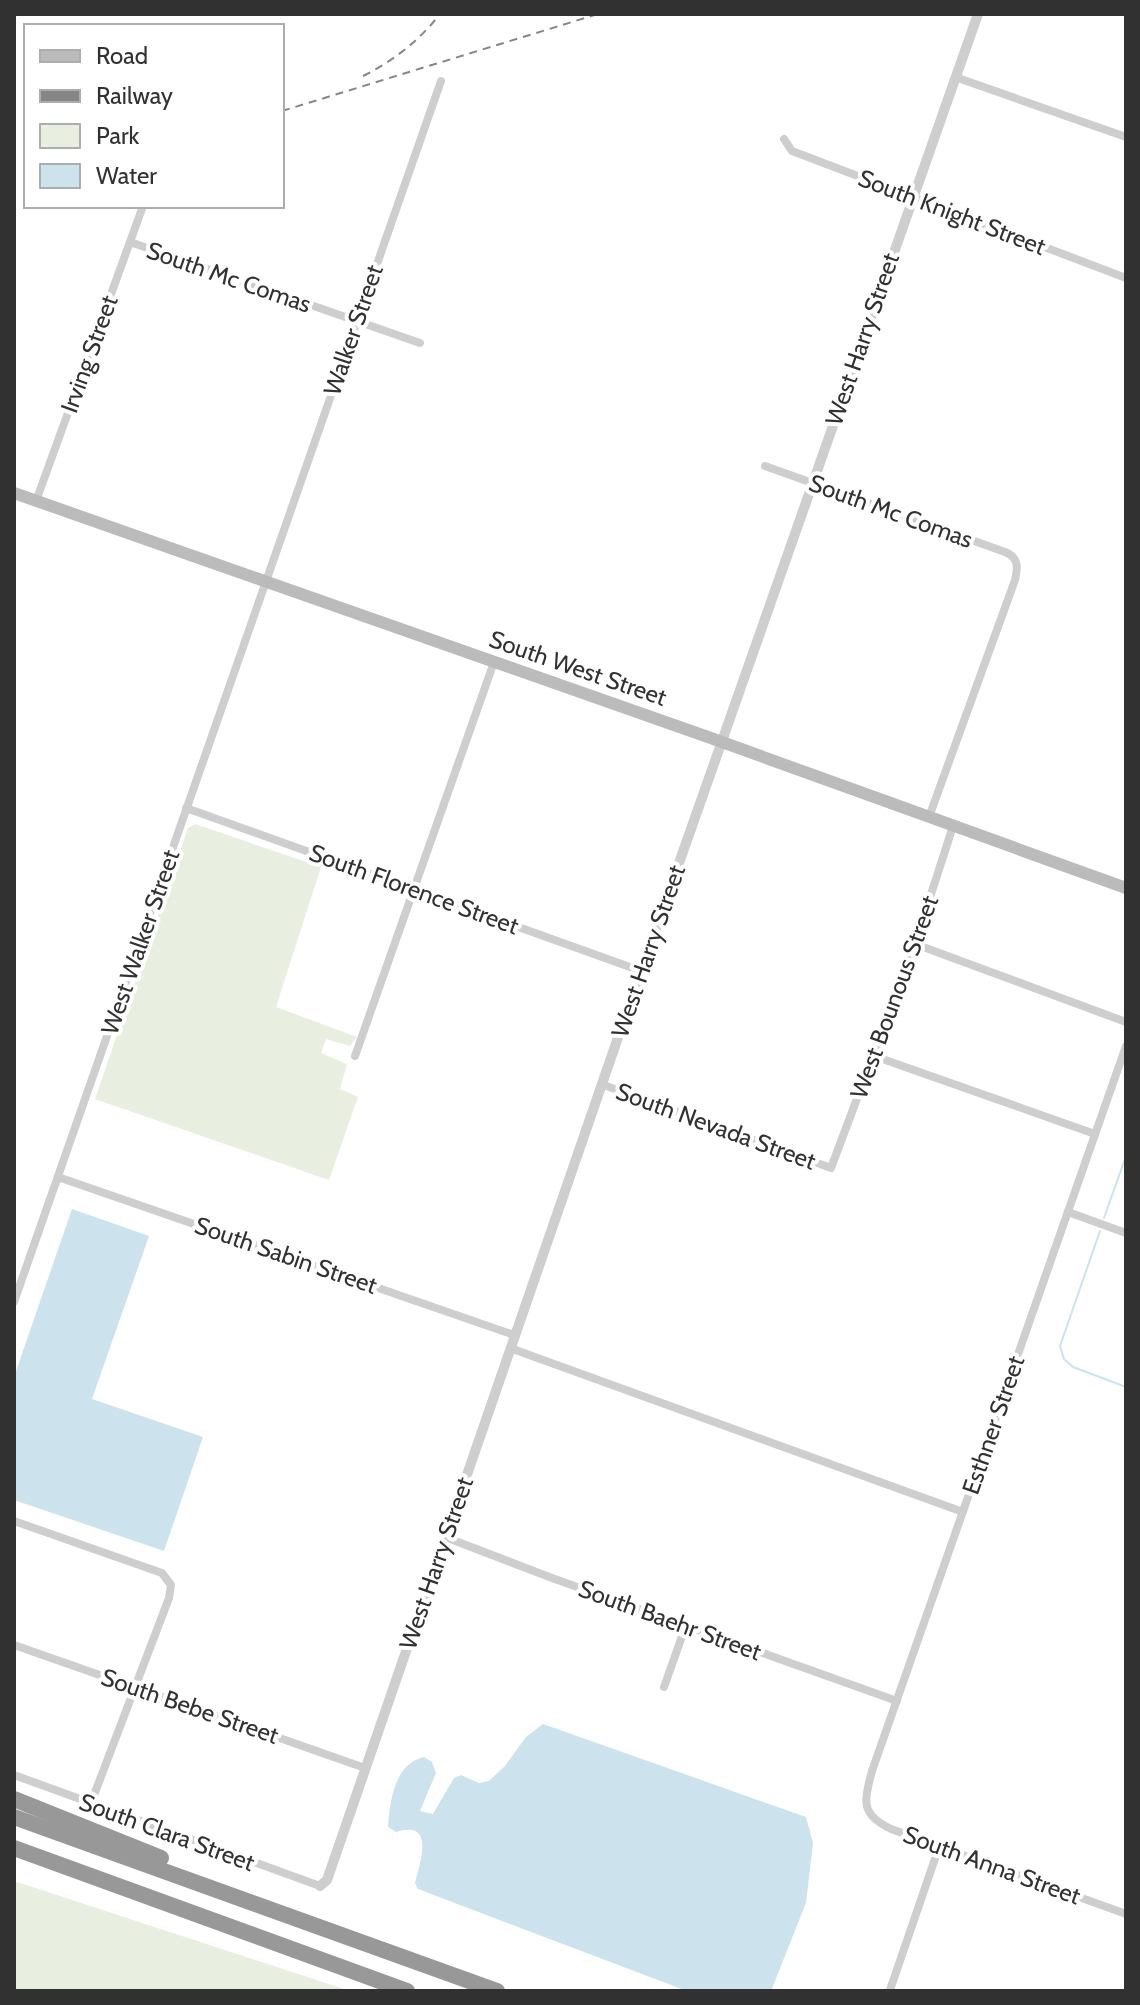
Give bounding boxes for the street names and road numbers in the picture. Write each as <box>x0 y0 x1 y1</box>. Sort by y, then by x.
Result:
street label: South Knight Street <box>854 163 1050 261</box>
street label: South Mc Comas <box>143 235 315 319</box>
street label: West Harry Street <box>819 249 905 429</box>
street label: Walker Street <box>317 261 389 399</box>
street label: Irving Street <box>54 291 124 417</box>
street label: South Mc Comas <box>805 468 977 554</box>
street label: South West Street <box>486 624 670 712</box>
street label: South Florence Street <box>305 838 523 940</box>
street label: West Walker Street <box>95 846 185 1038</box>
street label: West Harry Street <box>605 861 691 1041</box>
street label: West Bounous Street <box>844 892 944 1102</box>
street label: South Nevada Street <box>612 1076 820 1176</box>
street label: South Sabin Street <box>191 1210 381 1300</box>
street label: Esthner Street <box>956 1352 1030 1498</box>
street label: West Harry Street <box>393 1473 479 1653</box>
street label: South Baehr Street <box>575 1574 765 1666</box>
street label: South Bebe Street <box>98 1662 282 1750</box>
street label: South Clara Street <box>75 1787 259 1877</box>
street label: South Anna Street <box>899 1819 1085 1911</box>

